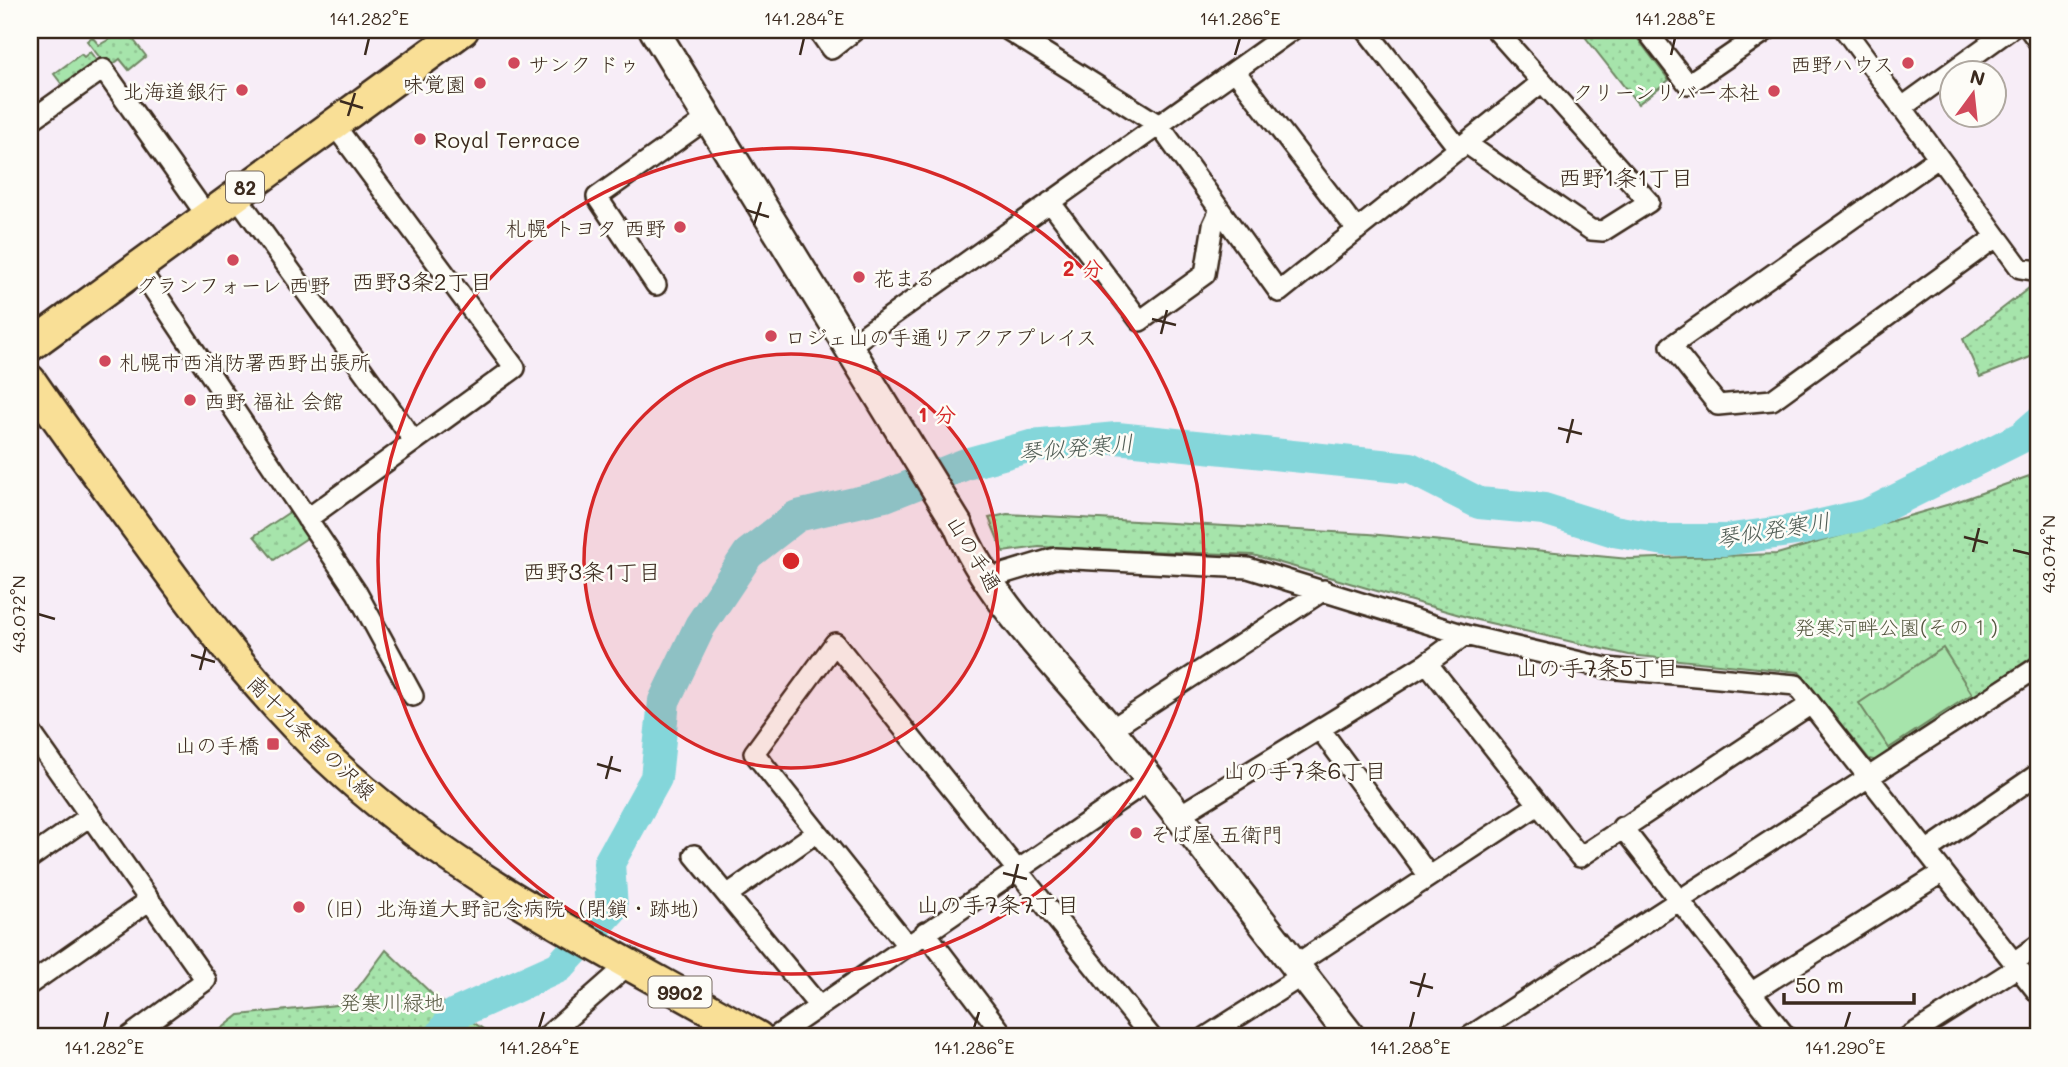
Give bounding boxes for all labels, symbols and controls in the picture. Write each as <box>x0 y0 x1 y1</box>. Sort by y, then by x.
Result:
text: 141.282°E <box>329 6 409 30</box>
text: 141.284°E <box>764 6 844 30</box>
text: 141.286°E <box>1199 6 1281 30</box>
text: 141.288°E <box>1634 6 1716 30</box>
place label: サンク ドゥ <box>528 50 640 77</box>
place label: 西野ハウス <box>1790 50 1894 77</box>
marker: サンク ドゥ <box>506 55 522 71</box>
marker: 西野ハウス <box>1900 55 1916 71</box>
north arrow <box>1938 60 2008 130</box>
text: N <box>1967 63 1988 91</box>
place label: 味覚園 <box>403 70 466 97</box>
marker: 味覚園 <box>472 75 488 91</box>
place label: 北海道銀行 <box>123 77 228 104</box>
place label: クリーンリバー本社 <box>1572 78 1760 105</box>
marker: 北海道銀行 <box>234 82 250 98</box>
marker: クリーンリバー本社 <box>1766 83 1782 99</box>
place label: Royal Terrace <box>434 126 580 153</box>
marker: Royal Terrace <box>412 131 428 147</box>
district label: 西野1条1丁目 <box>1558 162 1694 192</box>
road number: 82 <box>226 172 264 202</box>
place label: 札幌 トヨタ 西野 <box>506 214 666 241</box>
marker: 札幌 トヨタ 西野 <box>672 219 688 235</box>
marker: グランフォーレ 西野 <box>225 252 241 268</box>
text: 2 分 <box>1063 254 1103 281</box>
place label: 花まる <box>873 264 936 291</box>
district label: 西野3条2丁目 <box>351 266 493 296</box>
marker: 花まる <box>851 269 867 285</box>
place label: グランフォーレ 西野 <box>136 271 330 298</box>
place label: ロジェ山の手通りアクアプレイス <box>785 323 1097 350</box>
marker: ロジェ山の手通りアクアプレイス <box>763 328 779 344</box>
place label: 札幌市西消防署西野出張所 <box>119 348 371 375</box>
marker: 札幌市西消防署西野出張所 <box>97 353 113 369</box>
place label: 西野 福祉 会館 <box>204 387 343 414</box>
marker: 西野 福祉 会館 <box>182 392 198 408</box>
text: 1 分 <box>918 400 956 427</box>
water label: 琴似発寒川 <box>1017 427 1135 467</box>
water label: 琴似発寒川 <box>1714 505 1832 553</box>
street label: 山の手通 <box>942 510 1008 596</box>
text: 43.074°N <box>2036 515 2060 593</box>
centre of rings <box>779 549 803 573</box>
district label: 西野3条1丁目 <box>523 556 661 586</box>
text: 43.072°N <box>6 575 30 653</box>
park label: 発寒河畔公園(その１) <box>1794 613 1998 640</box>
district label: 山の手7条5丁目 <box>1515 652 1679 682</box>
street label: 南十九条宮の沢線 <box>242 669 382 805</box>
place label: 山の手橋 <box>175 731 259 758</box>
marker: 山の手橋 <box>265 736 281 752</box>
district label: 山の手7条6丁目 <box>1223 755 1387 785</box>
place label: そば屋 五衛門 <box>1150 820 1283 847</box>
marker: そば屋 五衛門 <box>1128 825 1144 841</box>
district label: 山の手7条7丁目 <box>916 889 1080 919</box>
place label: （旧）北海道大野記念病院（閉鎖・跡地） <box>313 894 712 921</box>
marker: （旧）北海道大野記念病院（閉鎖・跡地） <box>291 899 307 915</box>
scale bar <box>1784 962 1914 1006</box>
text: 50 m <box>1795 971 1844 998</box>
road number: 9902 <box>648 976 712 1008</box>
park label: 発寒川緑地 <box>340 988 445 1015</box>
text: 141.282°E <box>64 1035 144 1059</box>
text: 141.284°E <box>499 1035 579 1059</box>
text: 141.286°E <box>933 1035 1015 1059</box>
text: 141.288°E <box>1369 1035 1451 1059</box>
text: 141.290°E <box>1805 1035 1886 1059</box>

